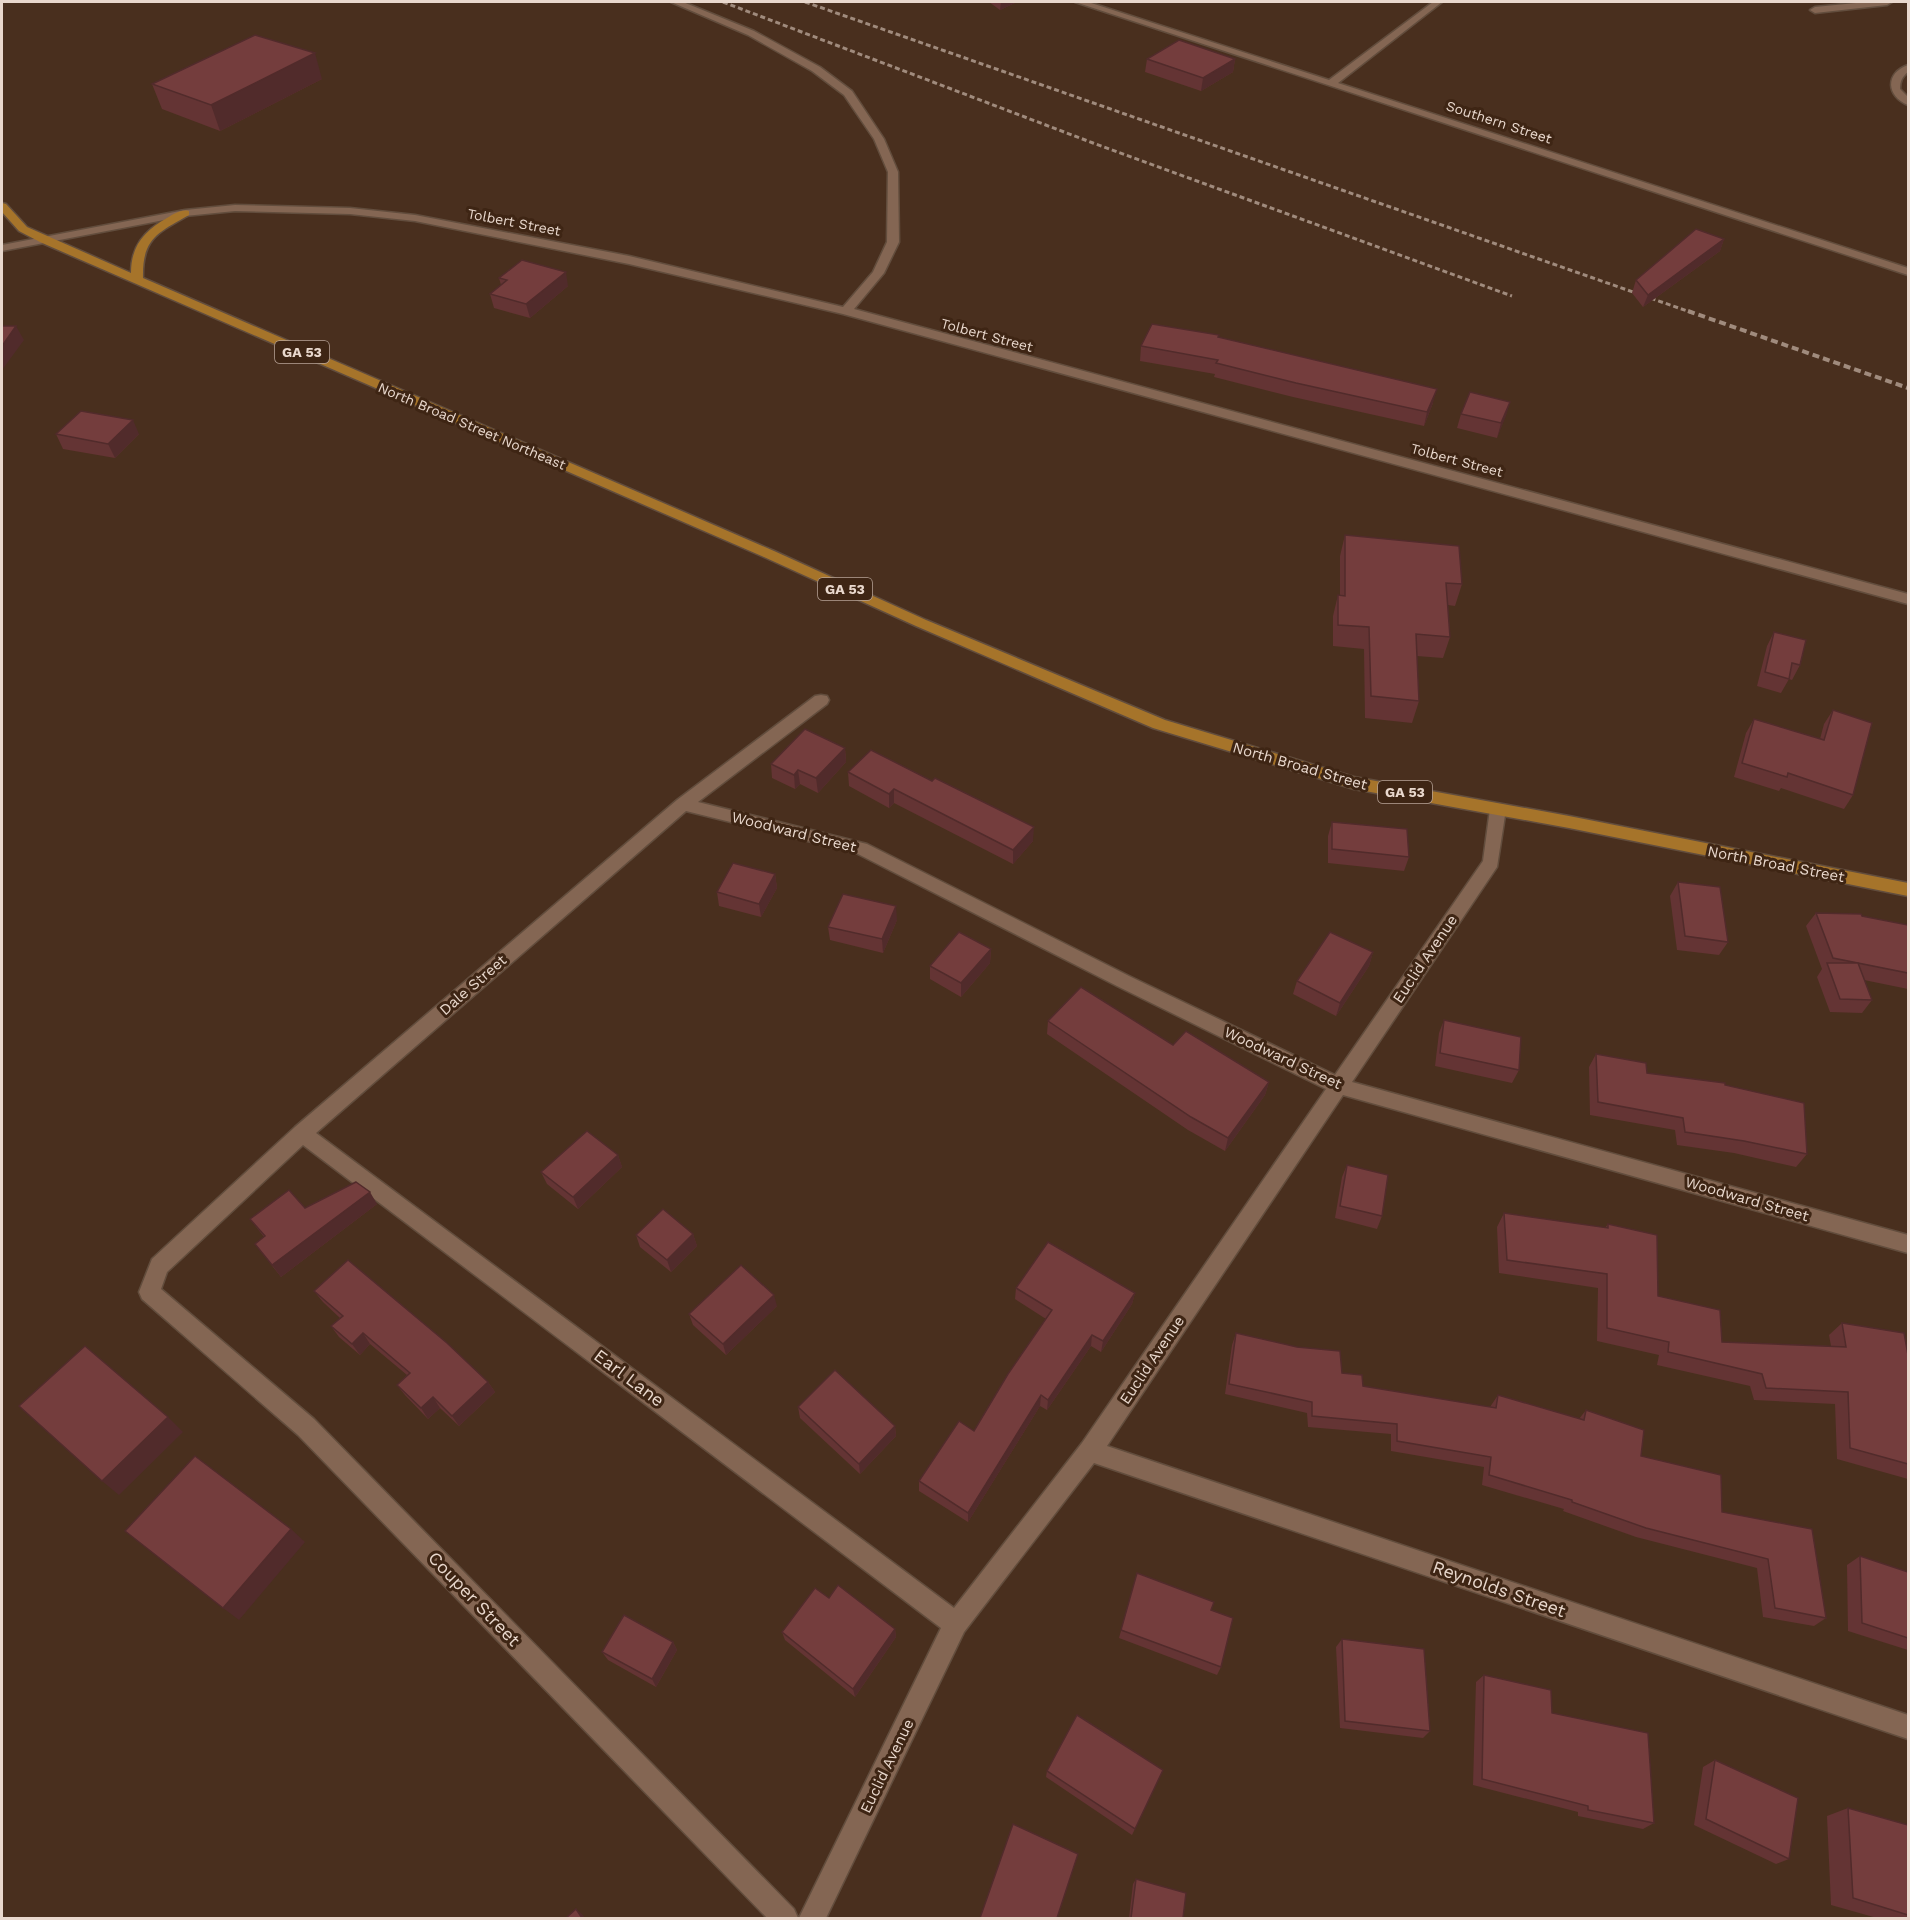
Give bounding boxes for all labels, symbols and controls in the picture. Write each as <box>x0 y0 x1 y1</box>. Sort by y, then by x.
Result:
street label: Southern Street <box>1444 97 1554 147</box>
street label: Tolbert Street <box>466 205 562 239</box>
street label: Tolbert Street <box>939 315 1035 355</box>
road number: GA 53 <box>275 341 329 363</box>
street label: North Broad Street Northeast <box>376 379 568 473</box>
street label: Tolbert Street <box>1409 440 1505 480</box>
road number: GA 53 <box>818 578 872 600</box>
street label: North Broad Street <box>1231 738 1370 794</box>
road number: GA 53 <box>1378 781 1432 803</box>
street label: Woodward Street <box>730 808 859 856</box>
street label: North Broad Street <box>1706 842 1847 886</box>
street label: Euclid Avenue <box>1389 911 1461 1007</box>
street label: Dale Street <box>436 951 511 1019</box>
street label: Woodward Street <box>1221 1023 1345 1093</box>
street label: Woodward Street <box>1683 1173 1812 1225</box>
street label: Euclid Avenue <box>1116 1312 1188 1408</box>
street label: Earl Lane <box>590 1344 669 1411</box>
street label: Couper Street <box>424 1547 525 1651</box>
street label: Reynolds Street <box>1430 1556 1569 1621</box>
street label: Euclid Avenue <box>856 1716 918 1816</box>

